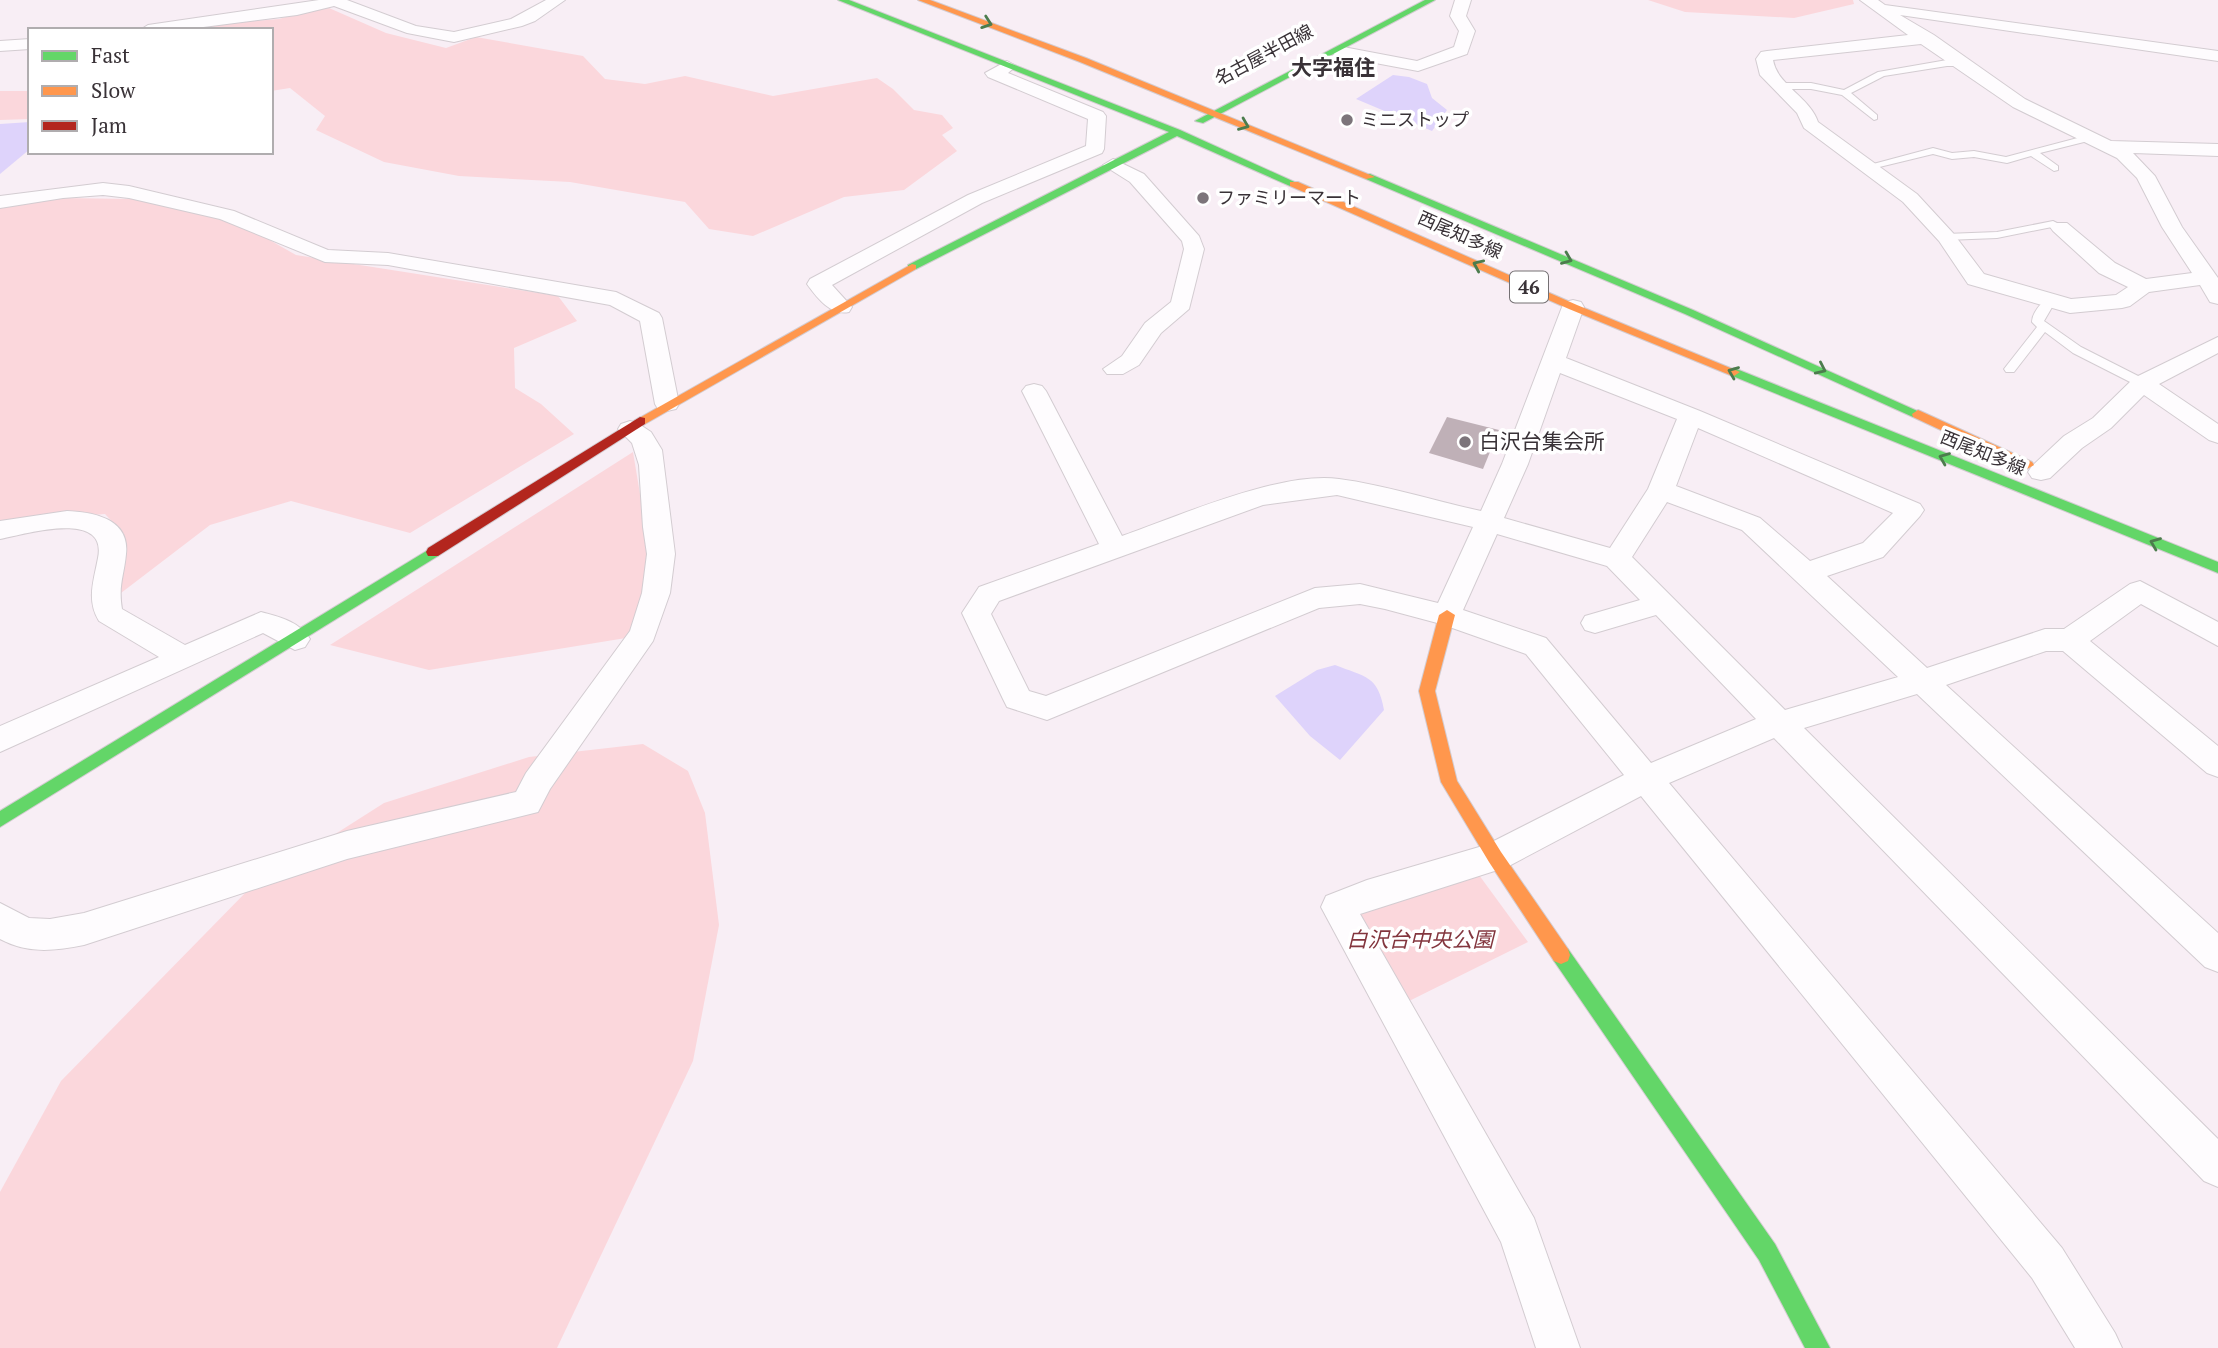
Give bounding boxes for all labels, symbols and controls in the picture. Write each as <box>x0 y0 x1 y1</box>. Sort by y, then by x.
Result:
one-way arrow <box>980 15 992 29</box>
street label: 名古屋半田線 <box>1210 18 1317 90</box>
legend <box>28 28 273 154</box>
text: Fast <box>91 41 130 69</box>
district label: 大字福住 <box>1291 53 1375 81</box>
text: Slow <box>91 76 136 104</box>
place label: ミニストップ <box>1361 107 1469 131</box>
text: Jam <box>91 111 127 139</box>
marker: ミニストップ <box>1339 112 1355 128</box>
one-way arrow <box>1236 117 1249 131</box>
place label: ファミリーマート <box>1217 185 1361 209</box>
marker: ファミリーマート <box>1195 190 1211 206</box>
street label: 西尾知多線 <box>1414 205 1506 263</box>
one-way arrow <box>1561 250 1573 264</box>
one-way arrow <box>1473 259 1485 273</box>
road number: 46 <box>1510 272 1548 302</box>
one-way arrow <box>1814 361 1826 375</box>
one-way arrow <box>1728 366 1740 380</box>
street label: 西尾知多線 <box>1937 424 2030 480</box>
place label: 白沢台集会所 <box>1479 427 1605 455</box>
marker: 白沢台集会所 <box>1457 434 1473 450</box>
one-way arrow <box>1938 452 1950 466</box>
one-way arrow <box>2149 537 2161 551</box>
park label: 白沢台中央公園 <box>1347 925 1496 953</box>

